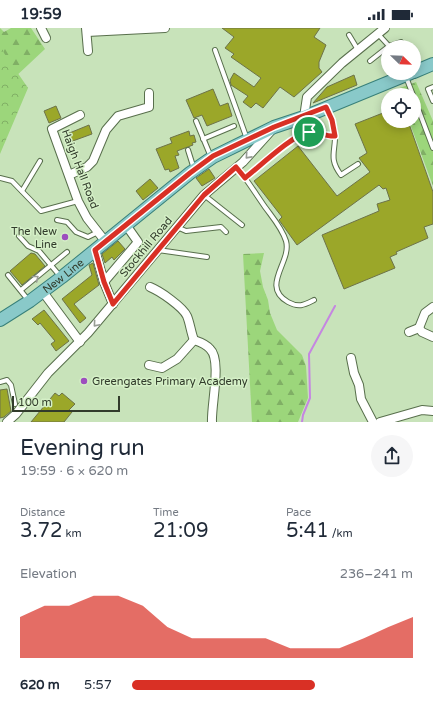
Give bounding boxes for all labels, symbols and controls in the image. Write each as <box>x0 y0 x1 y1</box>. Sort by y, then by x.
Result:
text: 19:59 <box>20 5 62 23</box>
north arrow <box>381 40 421 80</box>
map controls <box>381 40 421 128</box>
button: locate <box>381 88 421 128</box>
pin <box>292 115 326 149</box>
icon: arrive <box>298 121 320 143</box>
street label: Haigh Hall Road <box>59 127 101 211</box>
one-way arrow <box>246 151 253 158</box>
street label: Stockhill Road <box>117 214 175 280</box>
place label: The New Line <box>11 225 57 251</box>
marker: The New Line <box>60 232 70 242</box>
street label: New Line <box>40 256 86 296</box>
one-way arrow <box>32 275 39 282</box>
one-way arrow <box>93 319 100 327</box>
place label: Greengates Primary Academy <box>92 375 248 388</box>
marker: Greengates Primary Academy <box>79 376 89 386</box>
scale bar <box>12 394 120 413</box>
text: 100 m <box>18 396 52 409</box>
text: Evening run <box>20 435 145 461</box>
button: share <box>371 435 413 477</box>
text: 19:59 · 6 × 620 m <box>20 463 128 479</box>
text: Distance <box>20 506 65 519</box>
text: Time <box>153 506 179 519</box>
text: Pace <box>286 506 311 519</box>
text: 3.72 <box>20 519 63 543</box>
text: 21:09 <box>153 519 208 543</box>
text: 5:41 <box>286 519 329 543</box>
text: km <box>63 527 82 540</box>
text: /km <box>329 527 353 540</box>
text: Elevation <box>20 566 77 582</box>
text: 236–241 m <box>340 566 413 582</box>
text: 620 m <box>20 677 60 693</box>
text: 5:57 <box>84 677 112 693</box>

